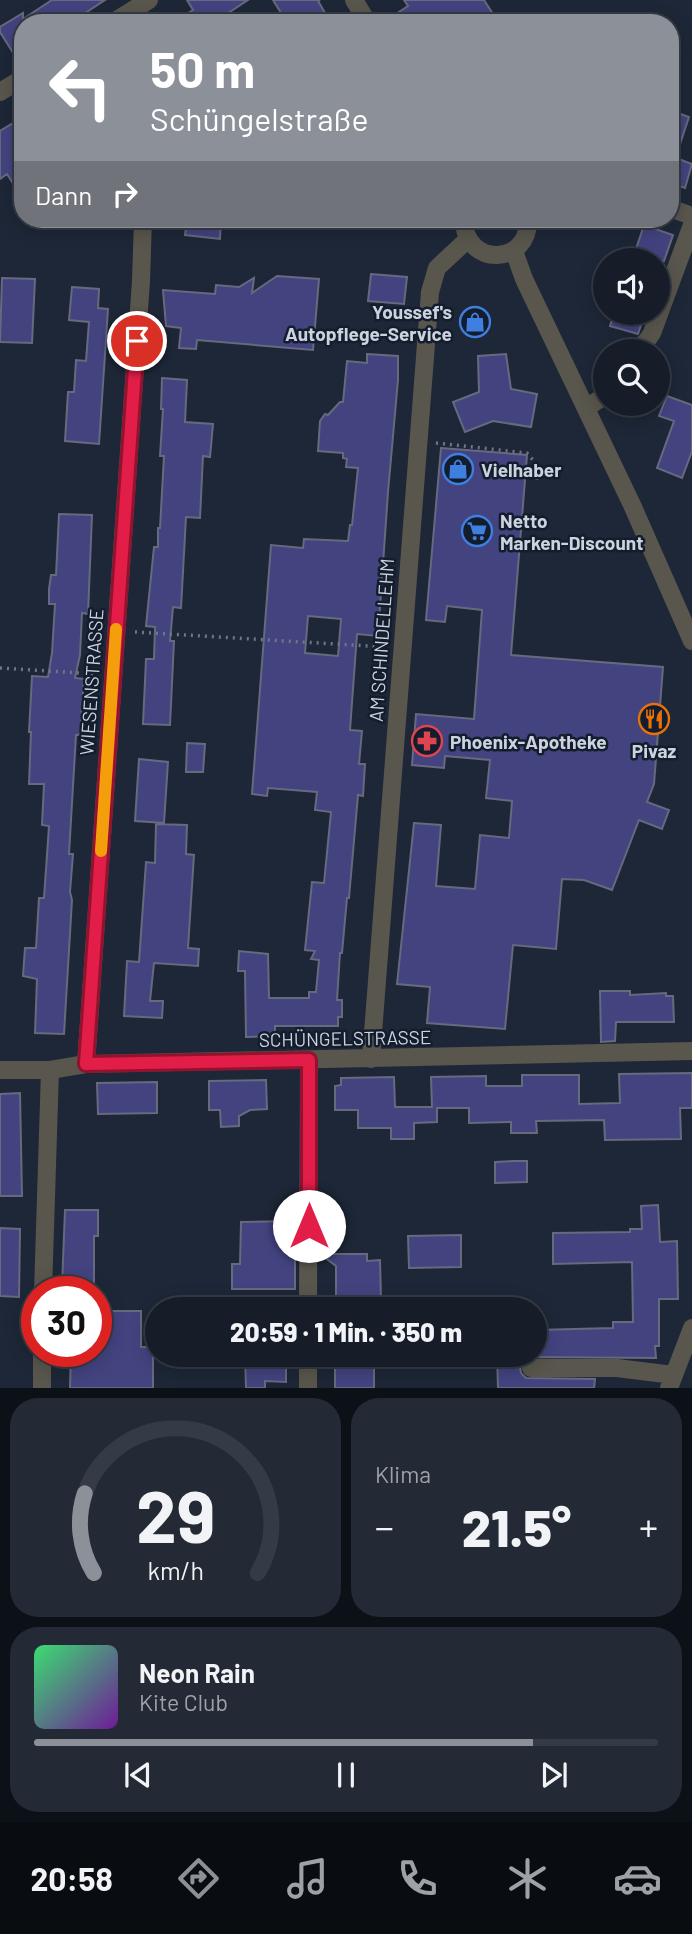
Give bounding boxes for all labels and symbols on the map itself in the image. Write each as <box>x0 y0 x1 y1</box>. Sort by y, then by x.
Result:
place label: Youssef's Autopflege-Service <box>285 300 452 345</box>
shop icon: Youssef's Autopflege-Service <box>458 305 492 339</box>
pin <box>107 311 167 371</box>
shop icon: Vielhaber <box>441 452 475 486</box>
place label: Vielhaber <box>481 458 562 481</box>
place label: Netto Marken-Discount <box>500 509 643 554</box>
supermarket icon: Netto Marken-Discount <box>460 514 494 548</box>
street label: AM SCHINDELLEHM <box>364 557 398 723</box>
street label: WIESENSTRASSE <box>74 608 108 756</box>
restaurant icon: Pivaz <box>637 702 671 736</box>
pharmacy icon: Phoenix-Apotheke <box>410 724 444 758</box>
place label: Phoenix-Apotheke <box>450 730 607 753</box>
place label: Pivaz <box>632 739 676 762</box>
street label: SCHÜNGELSTRASSE <box>259 1025 431 1051</box>
position arrow <box>272 1189 346 1263</box>
speed limit sign: 30 <box>21 1276 112 1367</box>

